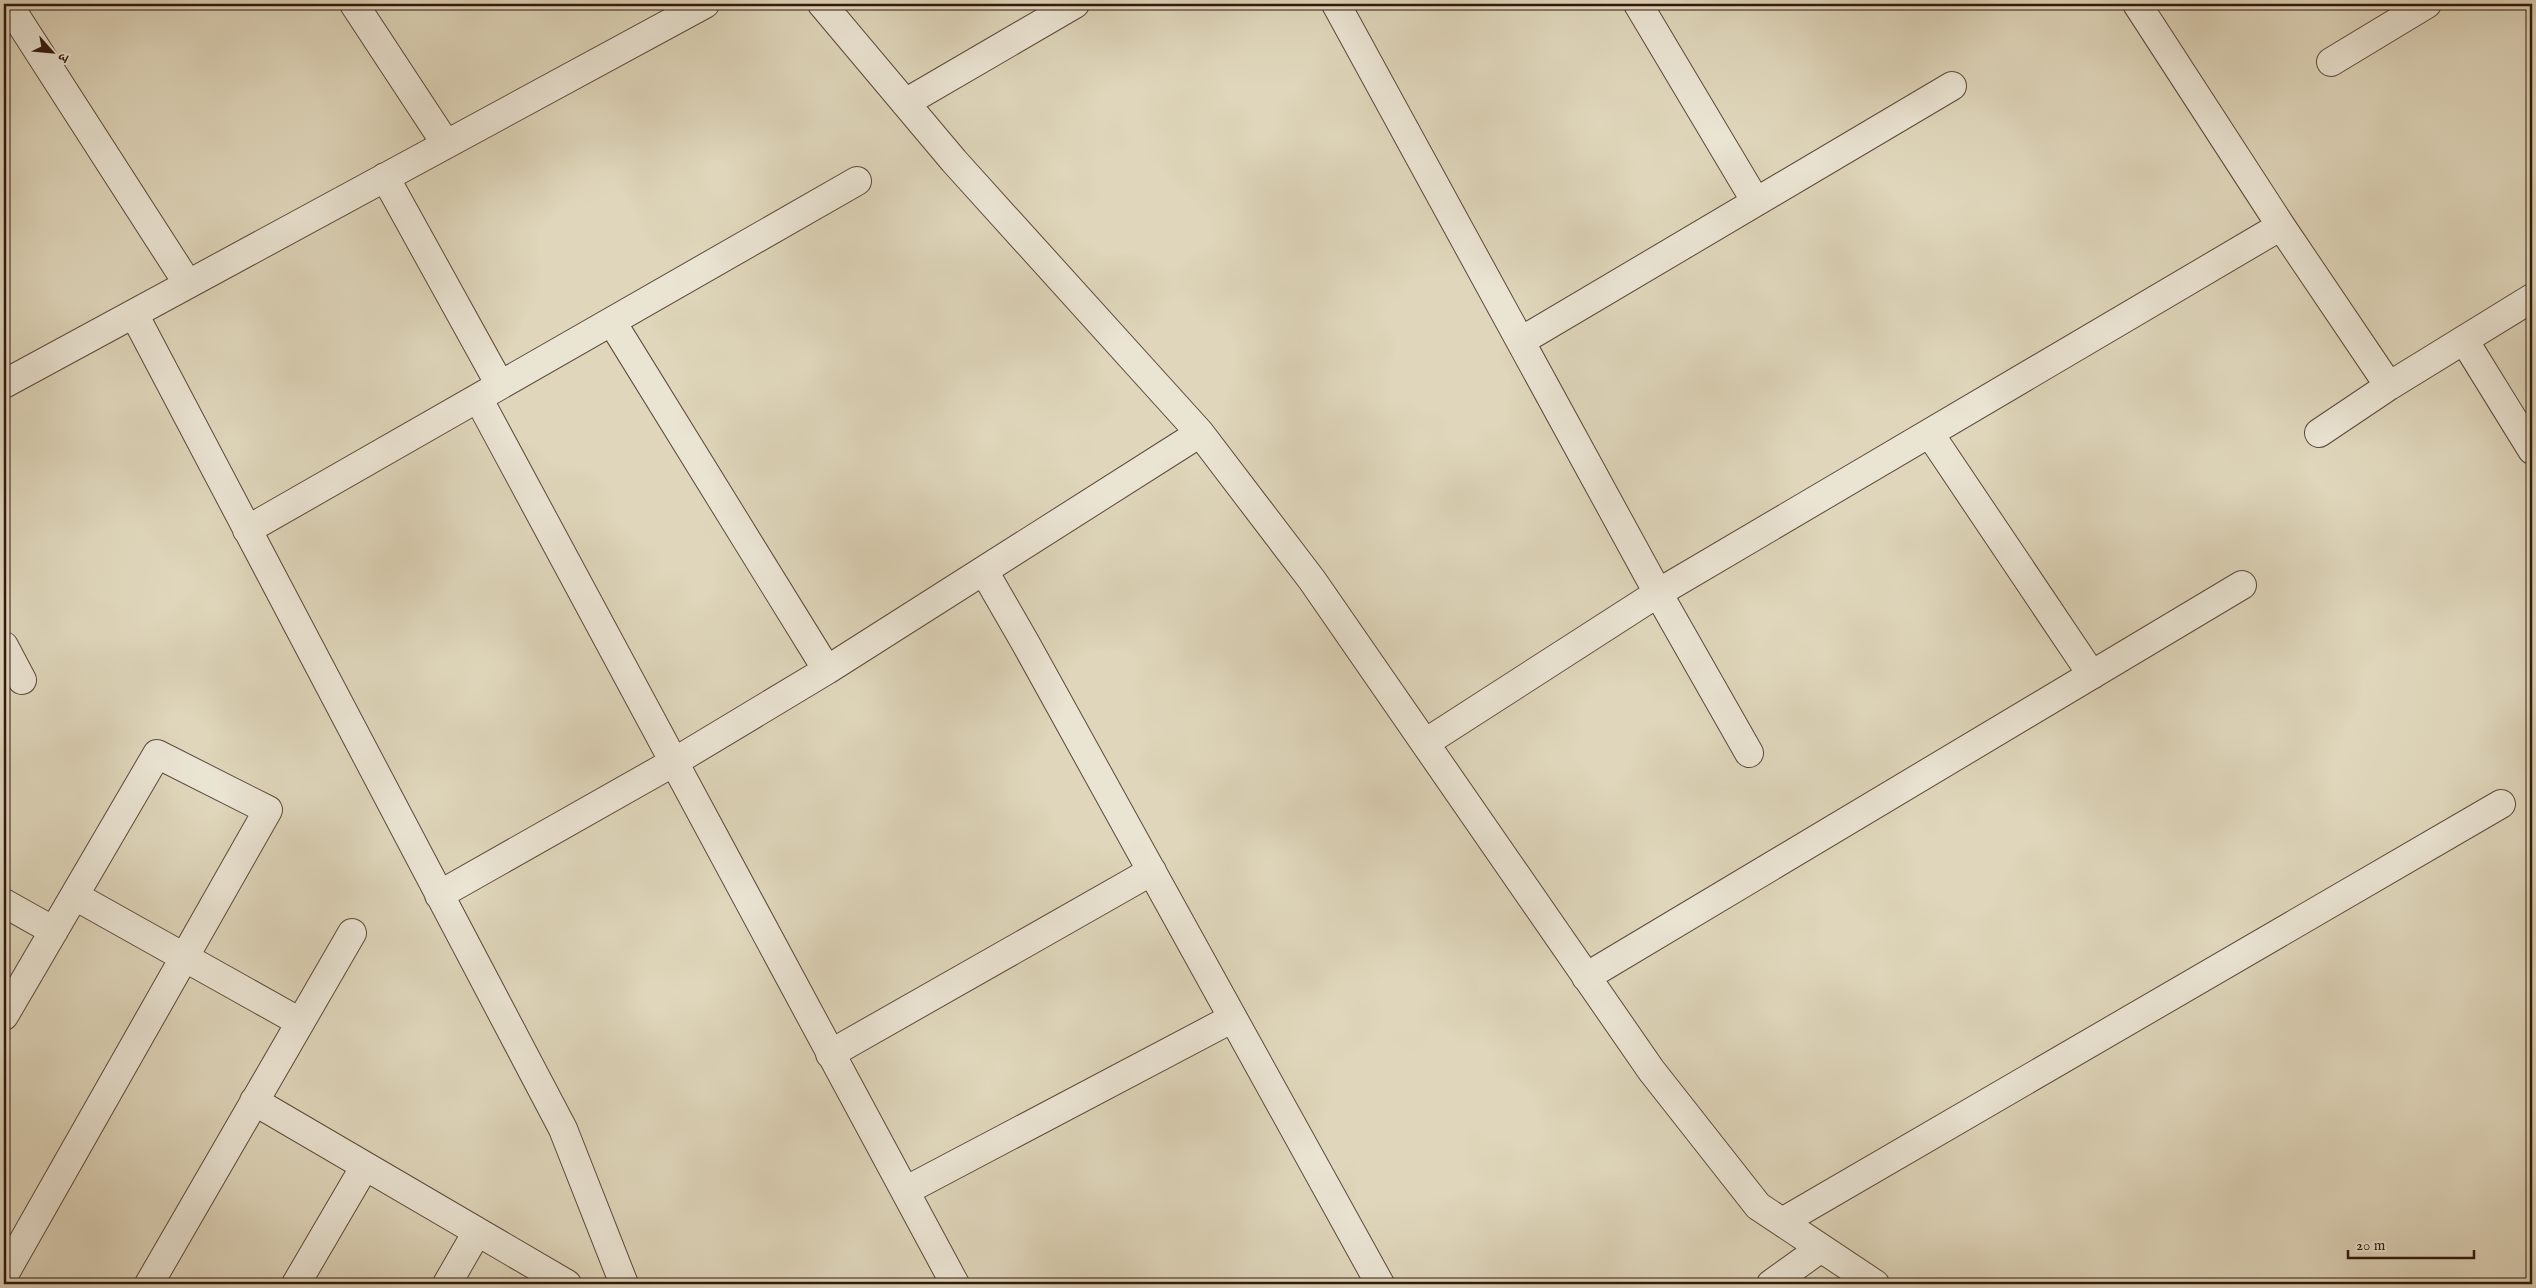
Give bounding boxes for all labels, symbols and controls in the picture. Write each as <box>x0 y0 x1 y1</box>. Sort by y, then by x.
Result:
north arrow <box>28 28 78 78</box>
text: उ <box>53 49 73 65</box>
scale bar <box>2348 1228 2475 1260</box>
text: 20 m <box>2356 1236 2386 1255</box>

